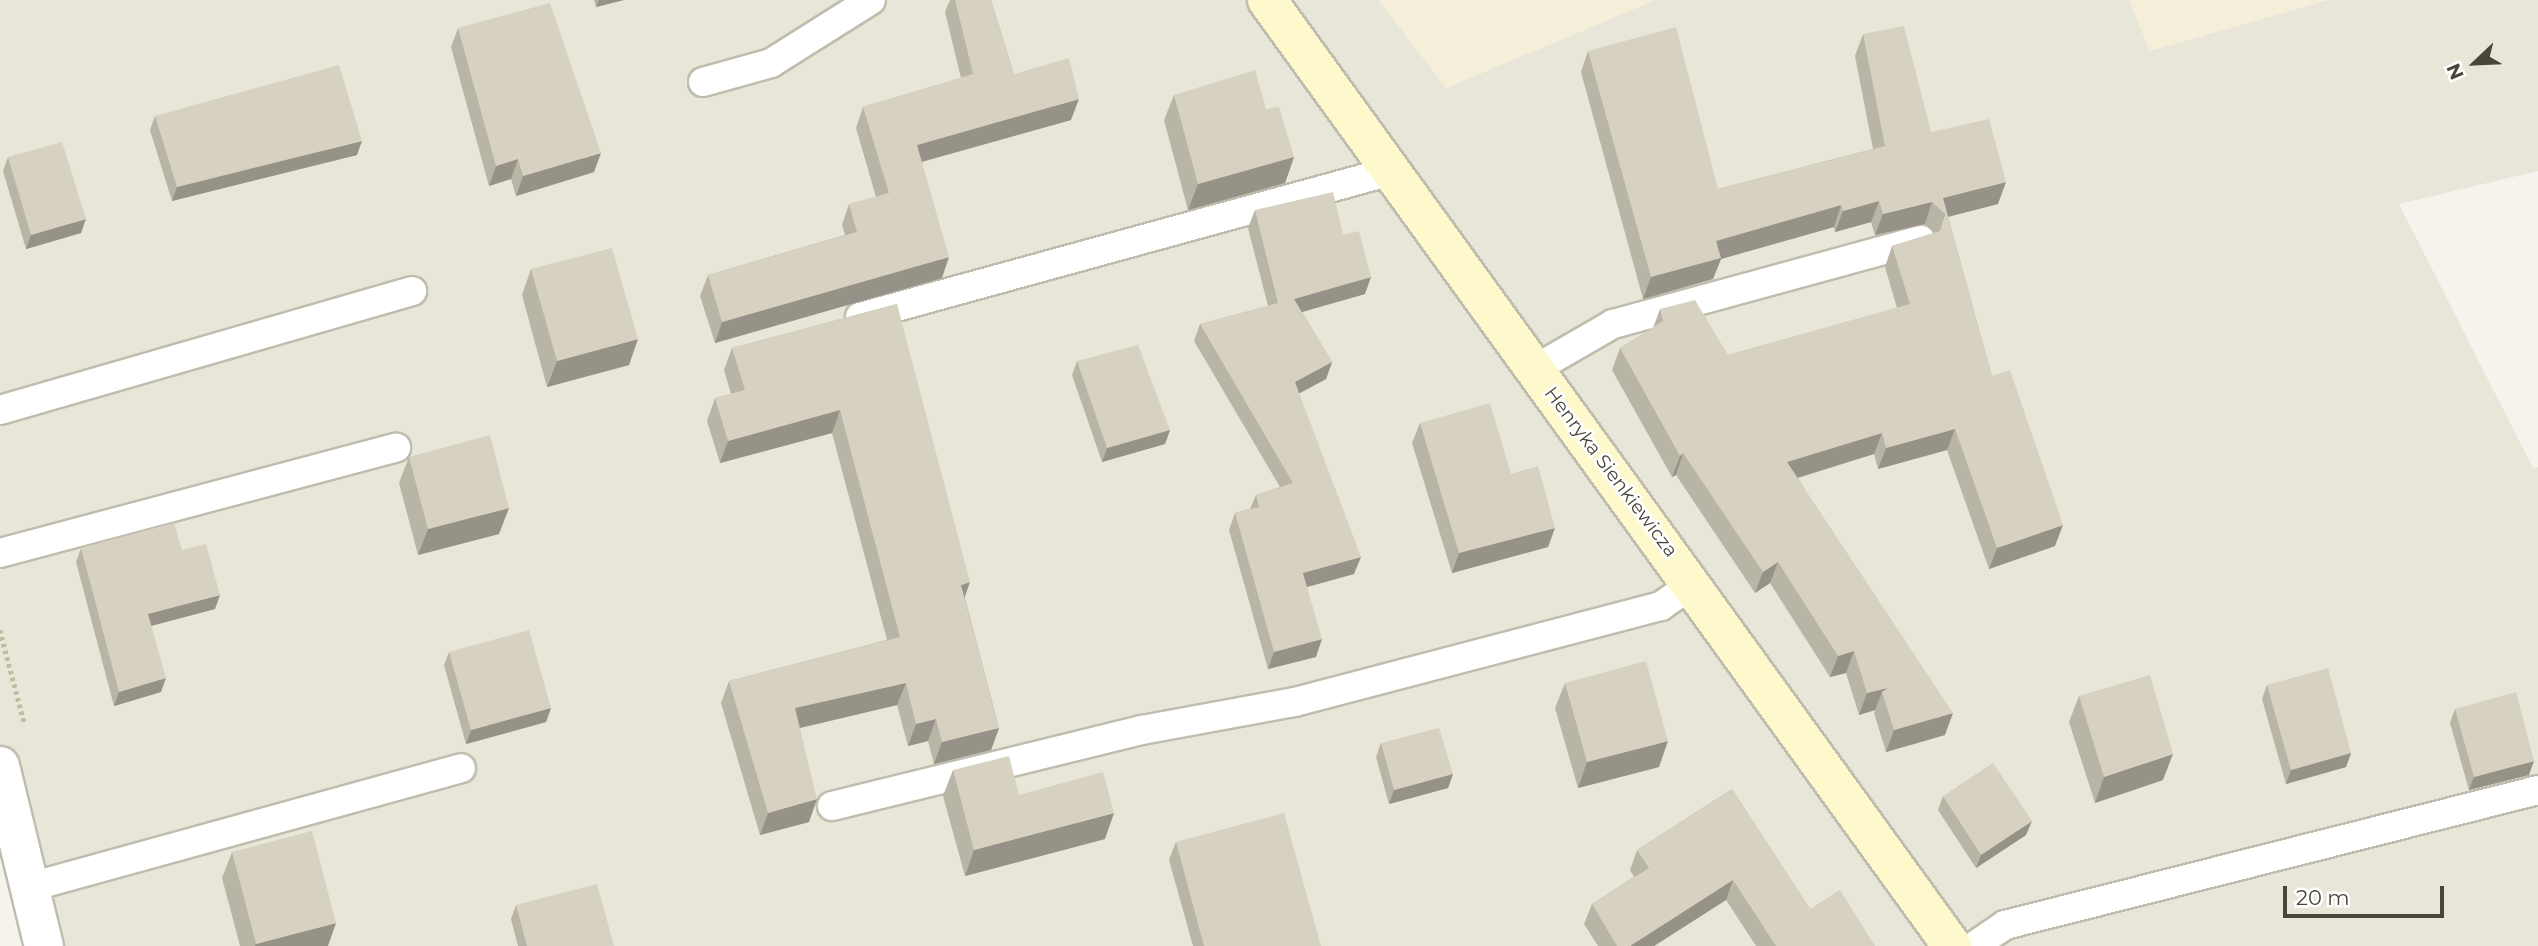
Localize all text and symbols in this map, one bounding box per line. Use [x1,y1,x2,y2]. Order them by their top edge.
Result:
north arrow [2440,28,2510,98]
text: N [2442,60,2469,83]
street label: Henryka Sienkiewicza [1540,382,1682,562]
scale bar [2286,872,2447,916]
text: 20 m [2296,885,2350,910]

